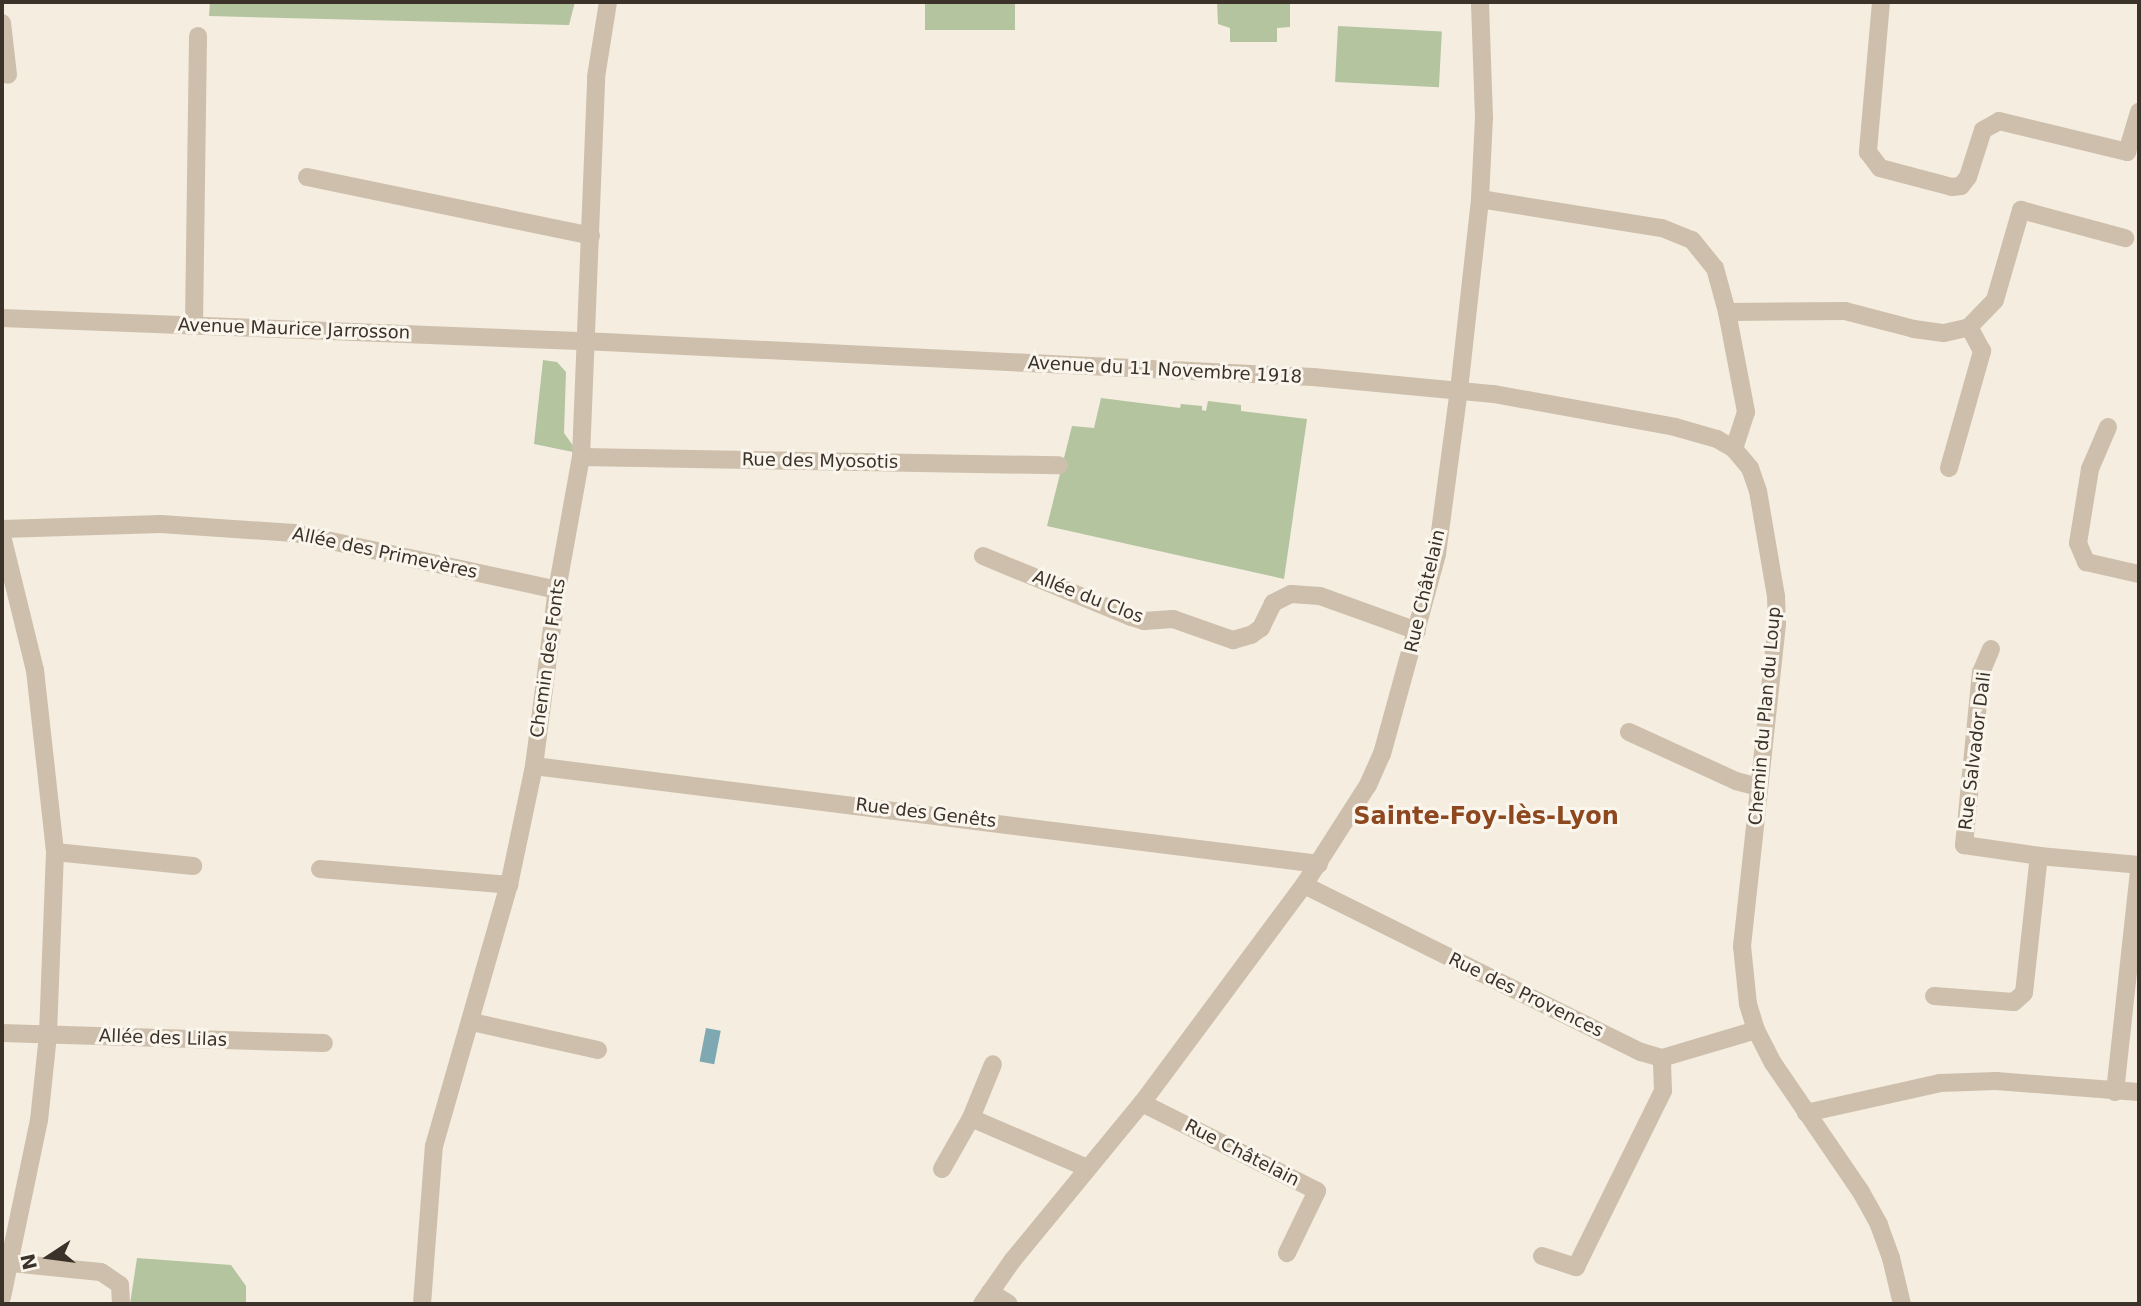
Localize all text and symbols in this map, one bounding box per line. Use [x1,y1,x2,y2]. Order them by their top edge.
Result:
street label: Avenue Maurice Jarrosson [178,314,410,344]
street label: Avenue du 11 Novembre 1918 [1027,352,1303,388]
street label: Rue des Myosotis [742,449,898,473]
street label: Allée des Primevères [291,523,479,583]
street label: Rue Châtelain [1400,527,1450,655]
street label: Allée du Clos [1030,566,1146,628]
street label: Chemin des Fonts [526,577,570,739]
street label: Chemin du Plan du Loup [1745,606,1785,826]
street label: Rue Salvador Dali [1955,671,1995,831]
street label: Rue des Genêts [854,794,998,832]
district label: Sainte-Foy-lès-Lyon [1353,803,1619,831]
street label: Rue des Provences [1445,948,1607,1042]
street label: Allée des Lilas [99,1025,227,1051]
street label: Rue Châtelain [1181,1115,1303,1191]
north arrow [14,1222,84,1292]
text: N [16,1252,41,1272]

